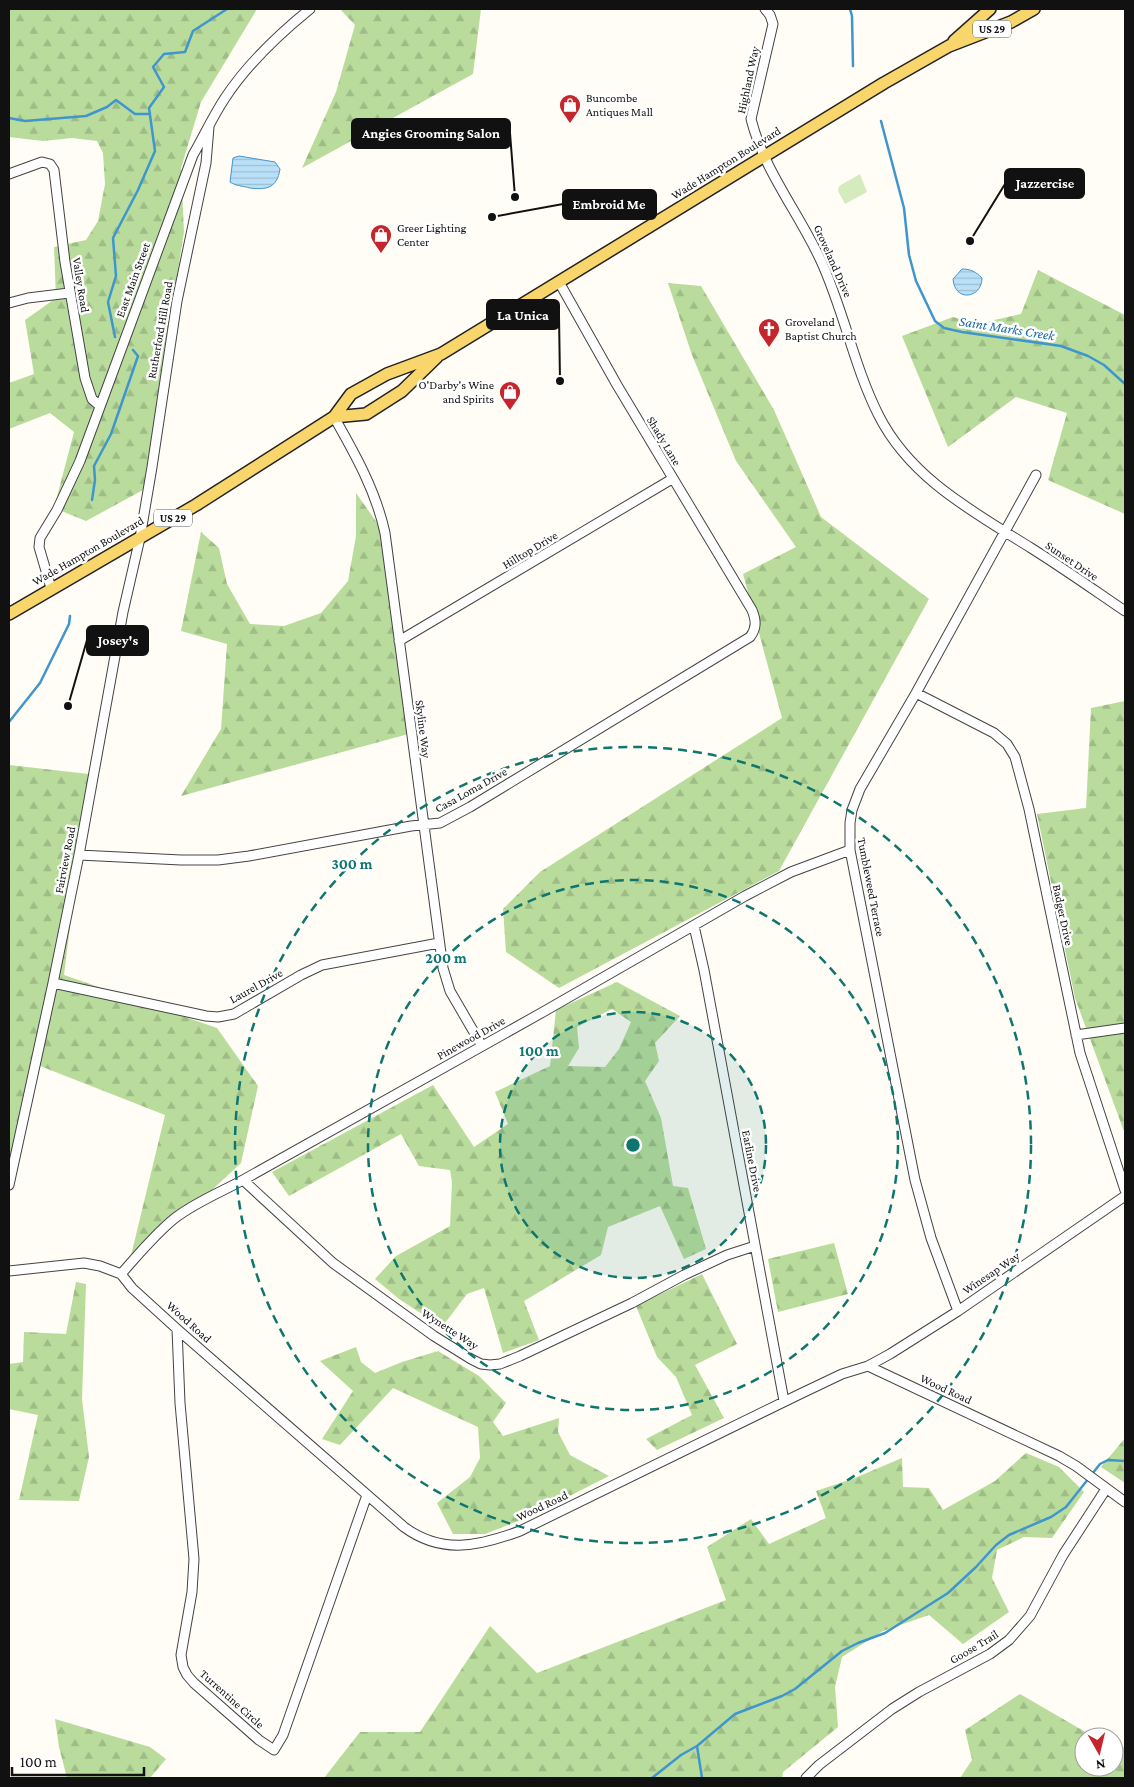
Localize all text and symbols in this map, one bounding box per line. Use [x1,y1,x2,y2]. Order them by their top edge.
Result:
road number: US 29 [973,20,1011,38]
street label: Highland Way [734,45,762,115]
place label: Buncombe Antiques Mall [586,91,653,119]
shop icon: Buncombe Antiques Mall [558,93,582,124]
callout: Angies Grooming Salon [352,119,510,148]
street label: Wade Hampton Boulevard [669,123,784,202]
text: Angies Grooming Salon [361,125,500,141]
callout: Jazzercise [1005,169,1084,198]
text: Jazzercise [1014,175,1075,191]
callout: Embroid Me [563,190,656,219]
text: Embroid Me [572,196,646,212]
place label: Greer Lighting Center [397,221,467,249]
shop icon: Greer Lighting Center [369,223,393,254]
street label: Groveland Drive [811,223,855,299]
street label: East Main Street [113,240,153,319]
street label: Valley Road [70,256,92,314]
street label: Rutherford Hill Road [145,279,176,380]
callout: La Unica [487,300,559,329]
text: La Unica [497,307,549,323]
water label: Saint Marks Creek [958,313,1057,344]
place label: Groveland Baptist Church [785,315,857,343]
church icon: Groveland Baptist Church [757,317,781,348]
place label: O'Darby's Wine and Spirits [418,378,494,406]
shop icon: O'Darby's Wine and Spirits [498,380,522,411]
street label: Shady Lane [644,414,684,468]
road number: US 29 [154,509,192,526]
street label: Wade Hampton Boulevard [30,513,147,589]
street label: Hilltop Drive [500,528,560,572]
street label: Sunset Drive [1043,538,1101,584]
callout: Josey's [87,626,148,655]
text: Josey's [96,632,138,648]
street label: Skyline Way [412,699,434,759]
street label: Casa Loma Drive [432,764,510,816]
street label: Fairview Road [52,825,78,895]
street label: Tumbleweed Terrace [855,836,887,938]
text: 300 m [331,856,373,872]
street label: Badger Drive [1050,883,1076,947]
text: 200 m [425,950,467,966]
street label: Laurel Drive [227,966,285,1006]
street label: Pinewood Drive [434,1013,508,1063]
text: 100 m [519,1043,559,1059]
street label: Earline Drive [739,1129,765,1193]
centre of rings [624,1136,642,1154]
street label: Winesap Way [960,1248,1023,1297]
street label: Wood Road [164,1298,215,1346]
street label: Wynette Way [419,1305,481,1353]
street label: Wood Road [918,1371,975,1407]
street label: Wood Road [514,1488,571,1524]
street label: Goose Trail [947,1627,1001,1667]
street label: Turrentine Circle [197,1667,267,1731]
north arrow [1074,1727,1124,1777]
scale bar [12,1744,145,1776]
text: 100 m [20,1754,57,1770]
text: N [1095,1756,1107,1774]

